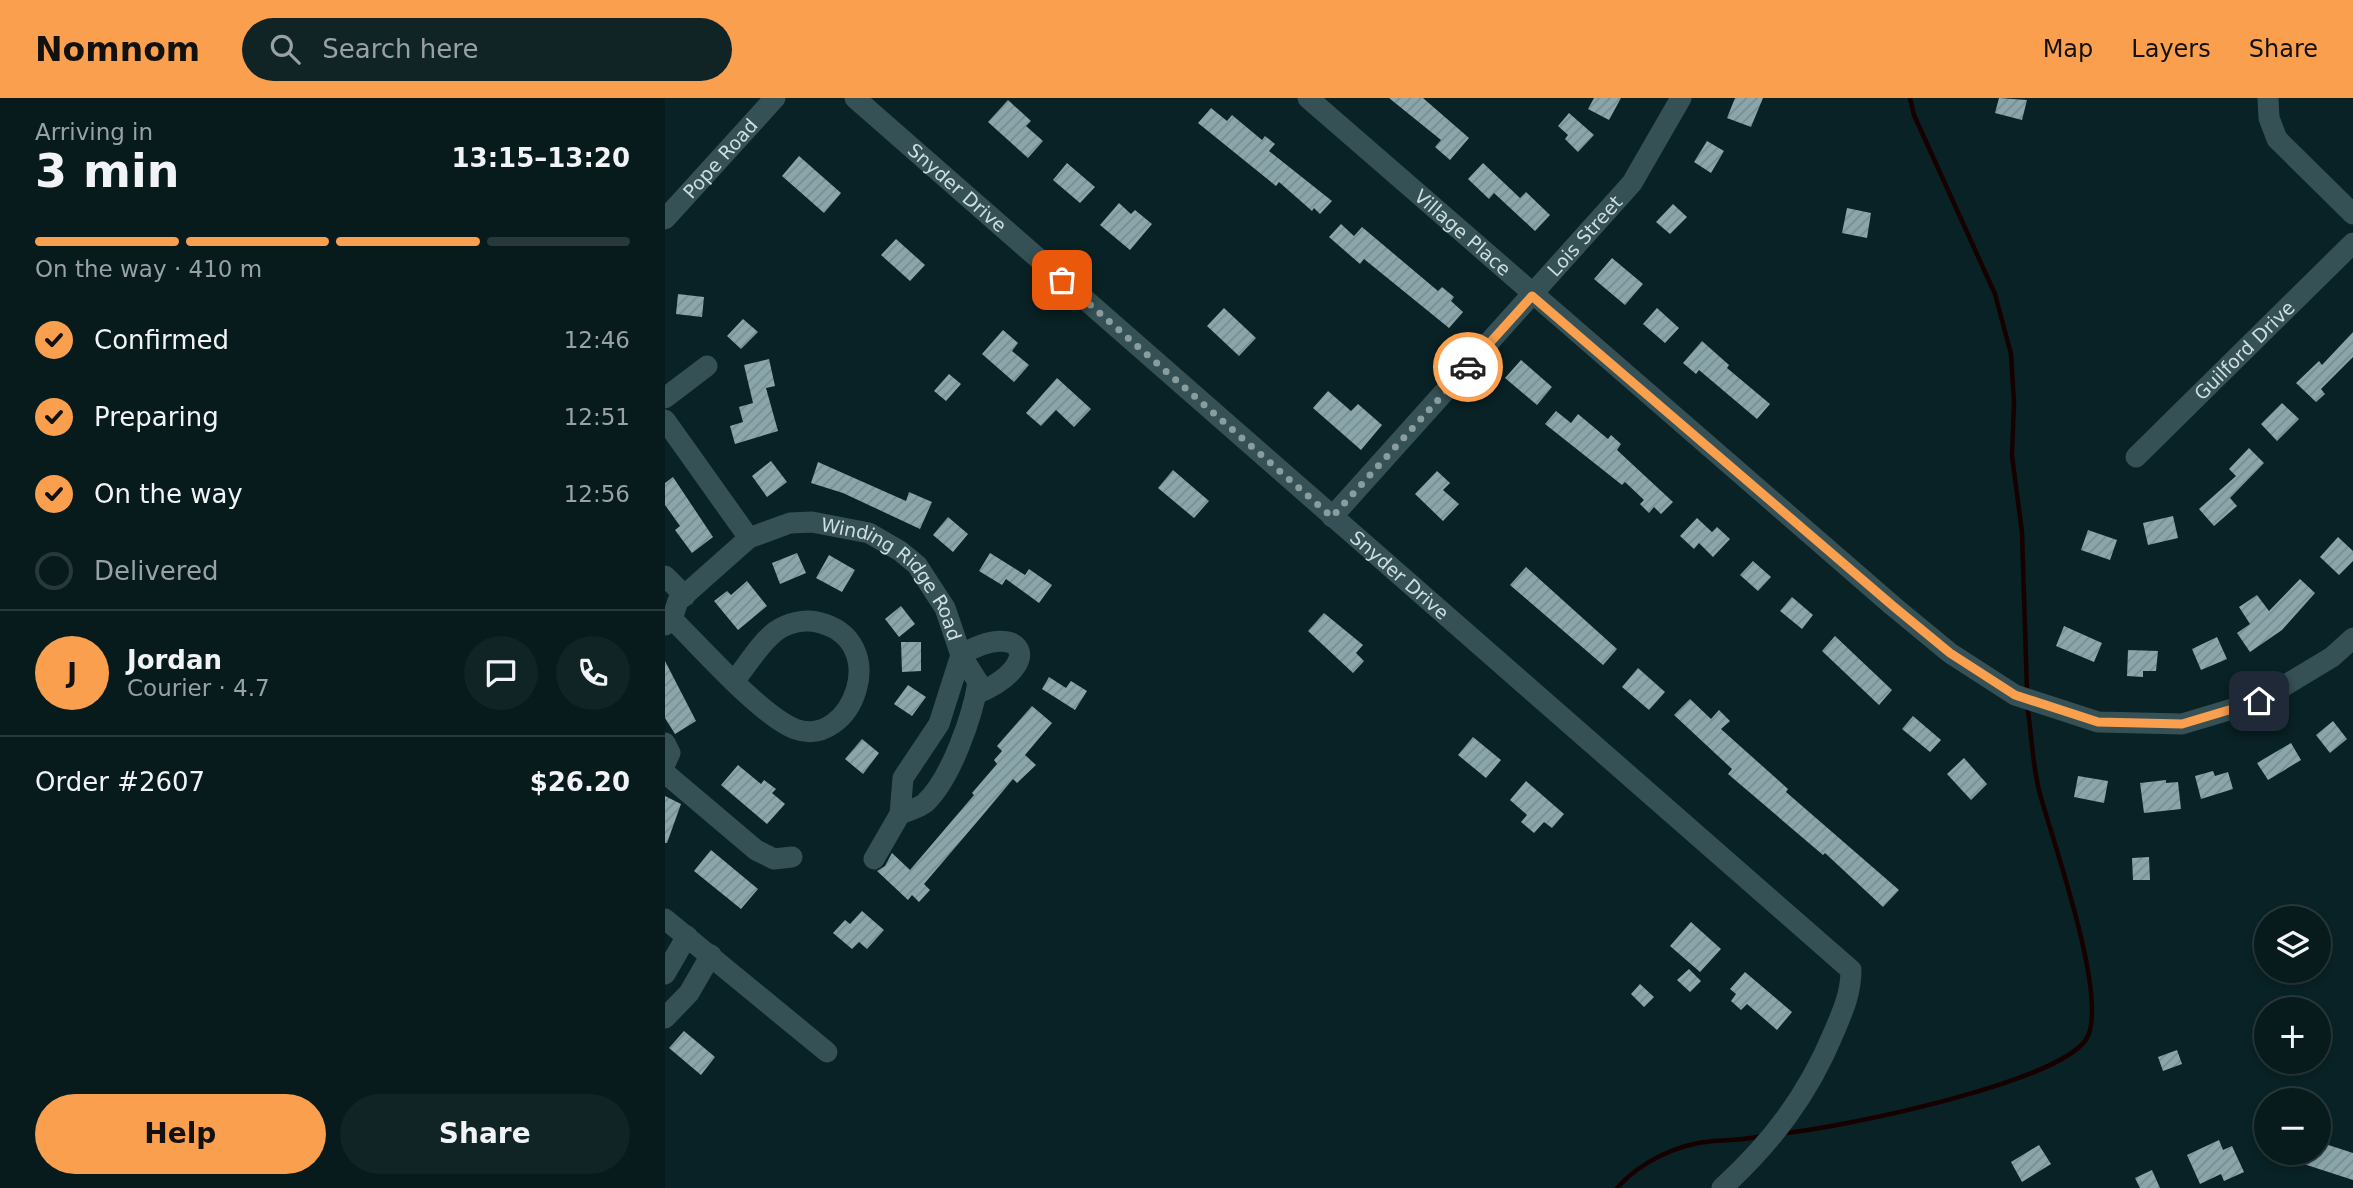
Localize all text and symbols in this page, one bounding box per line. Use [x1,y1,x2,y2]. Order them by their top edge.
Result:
search box [242,18,732,81]
text: Nomnom [35,30,200,69]
icon: search [266,30,304,68]
text: Search here [322,34,478,64]
text: Map [2043,35,2093,63]
text: Layers [2131,35,2211,63]
text: Share [2249,35,2318,63]
street label: Pope Road [678,114,762,203]
text: Arriving in [35,119,153,145]
street label: Snyder Drive [904,139,1011,237]
text: 13:15–13:20 [451,143,630,173]
text: 3 min [35,144,179,198]
street label: Village Place [1410,185,1515,280]
street label: Lois Street [1543,191,1626,281]
pin [1032,250,1092,310]
text: On the way · 410 m [35,256,262,282]
icon: bag [1043,261,1081,299]
street label: Guilford Drive [2190,296,2299,404]
icon: check [35,321,73,359]
text: Confirmed [94,325,229,355]
text: 12:46 [564,327,630,353]
courier [1433,332,1503,402]
icon: car [1449,348,1487,386]
icon: check [35,398,73,436]
text: Preparing [94,402,219,432]
text: 12:51 [564,404,630,430]
icon: check [35,475,73,513]
text: On the way [94,479,243,509]
text: 12:56 [564,481,630,507]
street label: Winding Ridge Road [819,513,966,643]
street label: Snyder Drive [1346,526,1454,624]
text: Delivered [94,556,218,586]
button: chat [464,636,538,710]
button: phone [556,636,630,710]
text: Jordan [127,645,222,675]
text: J [67,658,77,688]
pin [2229,671,2289,731]
text: Courier · 4.7 [127,675,270,701]
icon: home [2240,682,2278,720]
text: Order #2607 [35,767,205,797]
text: $26.20 [530,767,630,797]
map controls [2254,906,2331,1165]
button: layers [2254,906,2331,983]
button: + [2254,997,2331,1074]
button: − [2254,1088,2331,1165]
button: Help [35,1094,326,1174]
button: Share [340,1094,630,1174]

